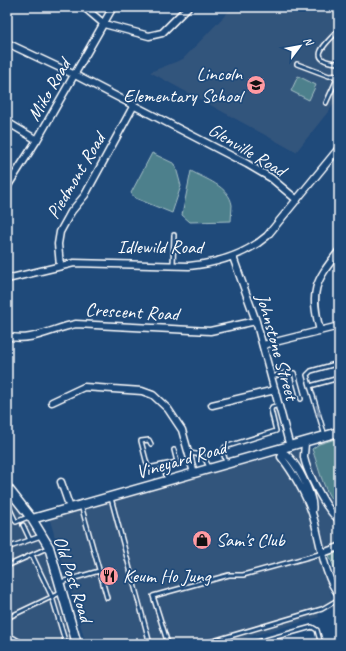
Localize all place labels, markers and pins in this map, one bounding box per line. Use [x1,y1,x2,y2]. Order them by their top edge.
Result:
place label: Lincoln Elementary School [123,62,246,108]
school or university icon: Lincoln Elementary School [245,74,267,96]
place label: Sam's Club [216,528,286,552]
shop icon: Sam's Club [191,529,213,551]
place label: Keum Ho Jung [123,564,212,588]
restaurant icon: Keum Ho Jung [98,565,120,587]

